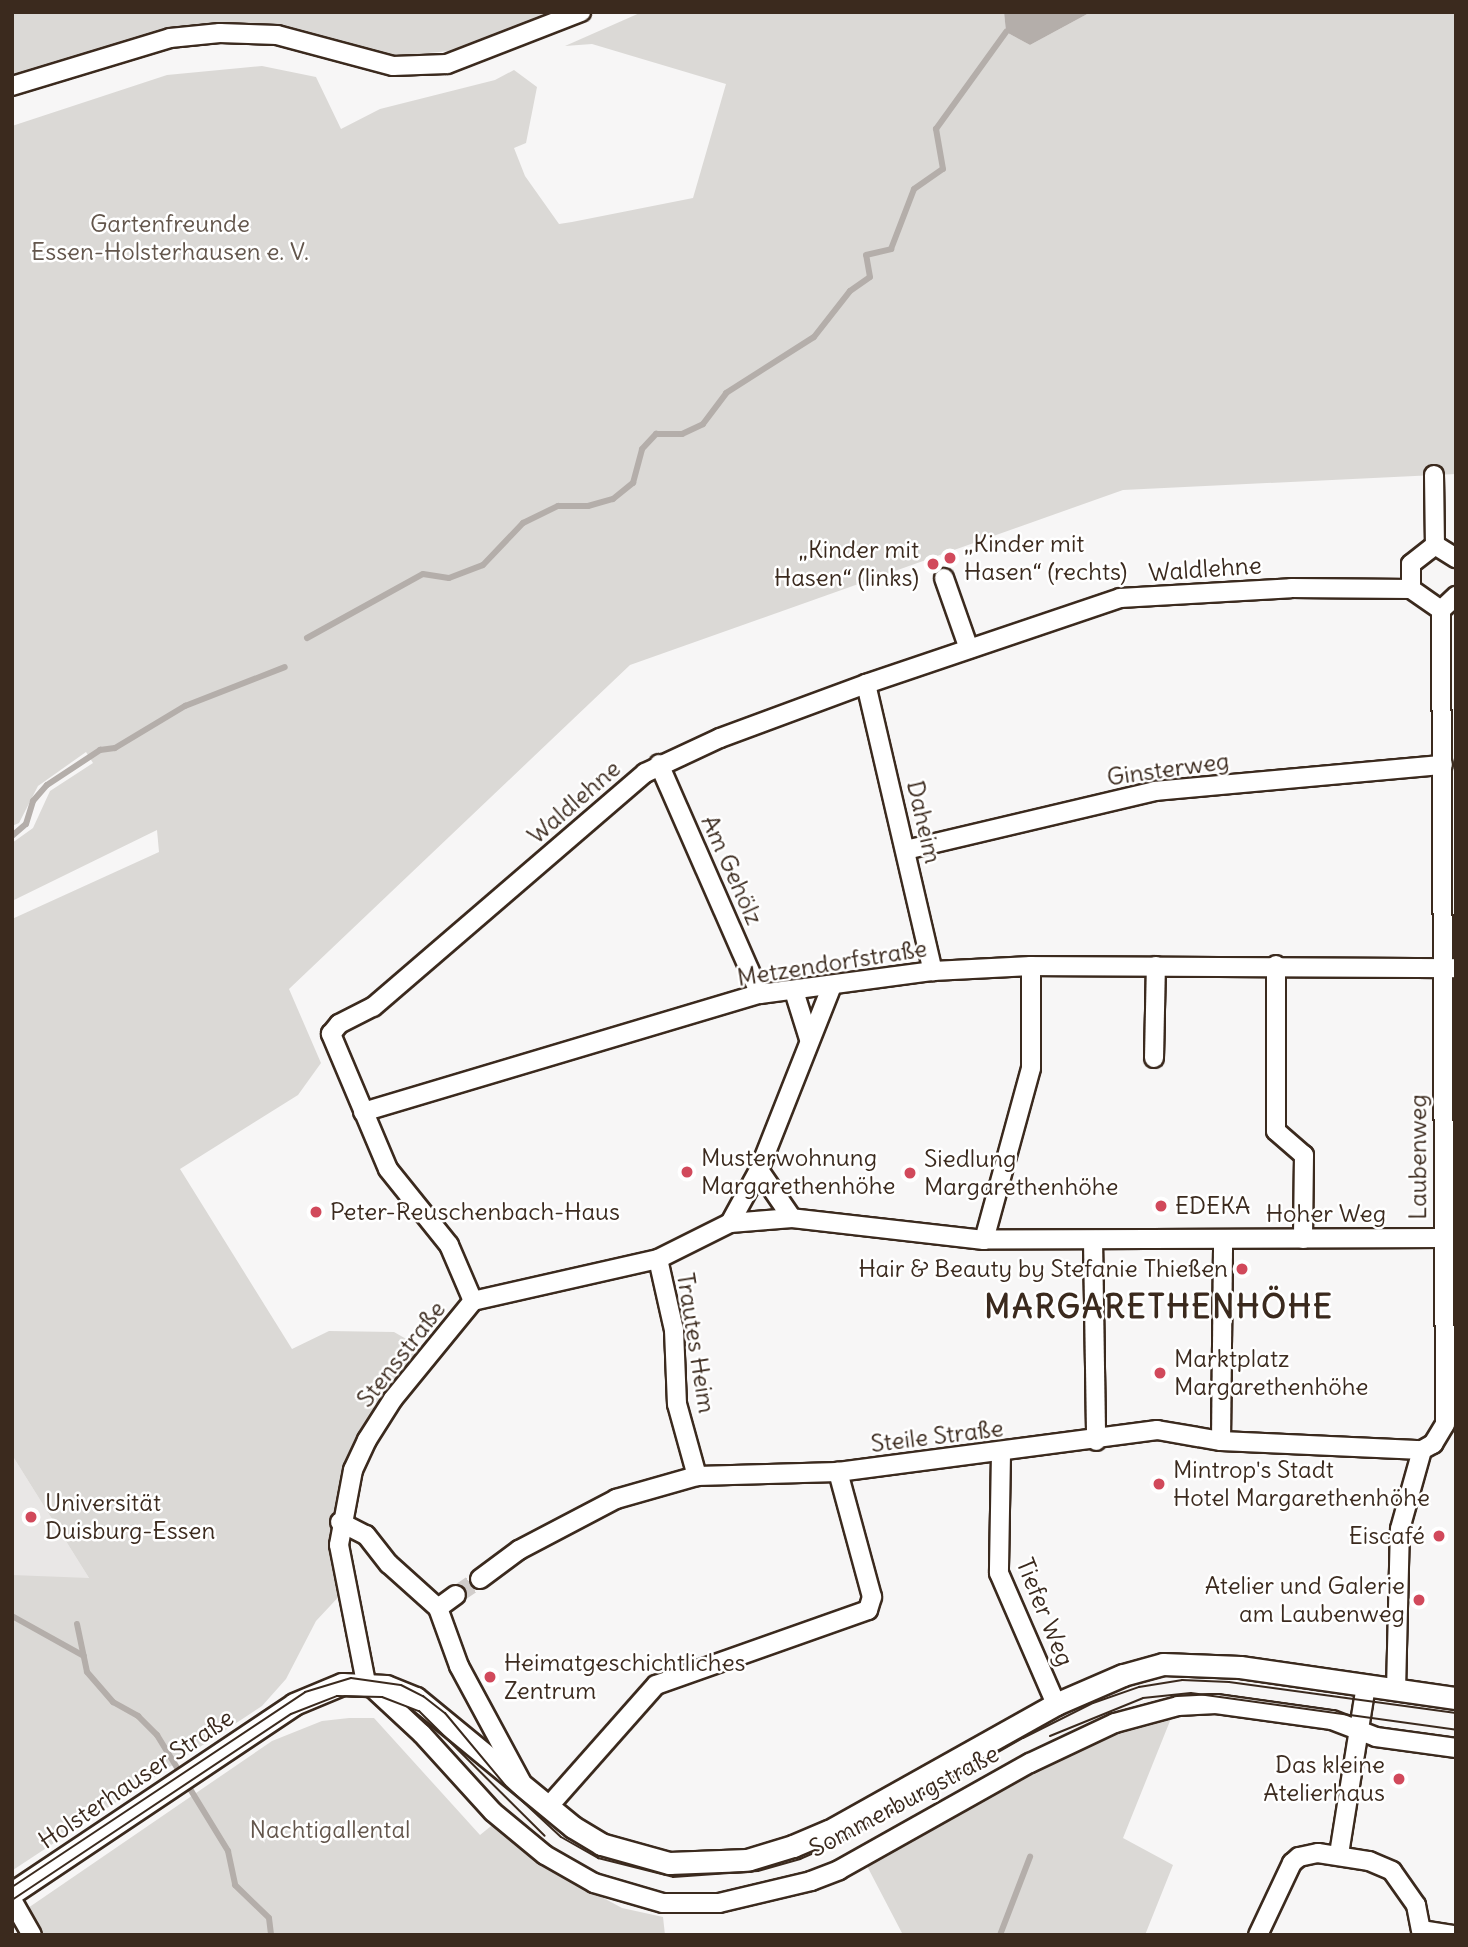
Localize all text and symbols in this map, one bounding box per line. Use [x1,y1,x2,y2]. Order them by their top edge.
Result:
park label: Gartenfreunde Essen-Holsterhausen e. V. [31,210,309,266]
place label: „Kinder mit Hasen“ (rechts) [964,530,1127,586]
place label: „Kinder mit Hasen“ (links) [774,536,919,592]
marker: „Kinder mit Hasen“ (rechts) [942,550,958,566]
street label: Waldlehne [1148,551,1262,587]
marker: „Kinder mit Hasen“ (links) [925,556,941,572]
street label: Ginsterweg [1105,746,1231,792]
street label: Waldlehne [522,754,626,850]
street label: Daheim [901,778,947,866]
street label: Am Gehölz [695,811,769,929]
street label: Metzendorfstraße [735,934,929,992]
street label: Laubenweg [1404,1094,1432,1220]
place label: Musterwohnung Margarethenhöhe [701,1144,896,1200]
place label: Siedlung Margarethenhöhe [924,1145,1119,1201]
marker: Musterwohnung Margarethenhöhe [679,1164,695,1180]
marker: Siedlung Margarethenhöhe [902,1165,918,1181]
place label: EDEKA [1175,1192,1250,1220]
place label: Peter-Reuschenbach-Haus [330,1198,620,1226]
marker: EDEKA [1153,1198,1169,1214]
street label: Hoher Weg [1266,1200,1386,1228]
marker: Peter-Reuschenbach-Haus [308,1204,324,1220]
place label: Hair & Beauty by Stefanie Thießen [858,1255,1228,1283]
marker: Hair & Beauty by Stefanie Thießen [1234,1261,1250,1277]
street label: Trautes Heim [671,1271,721,1415]
district label: MARGARETHENHÖHE [986,1288,1332,1326]
street label: Stensstraße [351,1295,451,1413]
place label: Marktplatz Margarethenhöhe [1174,1345,1369,1401]
marker: Marktplatz Margarethenhöhe [1152,1365,1168,1381]
street label: Steile Straße [869,1414,1005,1458]
place label: Mintrop's Stadt Hotel Margarethenhöhe [1173,1456,1430,1512]
marker: Mintrop's Stadt Hotel Margarethenhöhe [1151,1476,1167,1492]
place label: Universität Duisburg-Essen [45,1489,215,1545]
marker: Universität Duisburg-Essen [23,1509,39,1525]
place label: Eiscafé [1349,1522,1425,1550]
marker: Eiscafé [1431,1528,1447,1544]
street label: Tiefer Weg [1010,1554,1080,1670]
place label: Atelier und Galerie am Laubenweg [1205,1572,1405,1628]
marker: Atelier und Galerie am Laubenweg [1411,1592,1427,1608]
place label: Heimatgeschichtliches Zentrum [504,1649,746,1705]
marker: Heimatgeschichtliches Zentrum [482,1669,498,1685]
street label: Holsterhauser Straße [33,1703,239,1855]
street label: Sommerburgstraße [804,1739,1004,1863]
place label: Das kleine Atelierhaus [1263,1751,1385,1807]
marker: Das kleine Atelierhaus [1391,1771,1407,1787]
park label: Nachtigallental [250,1816,410,1844]

